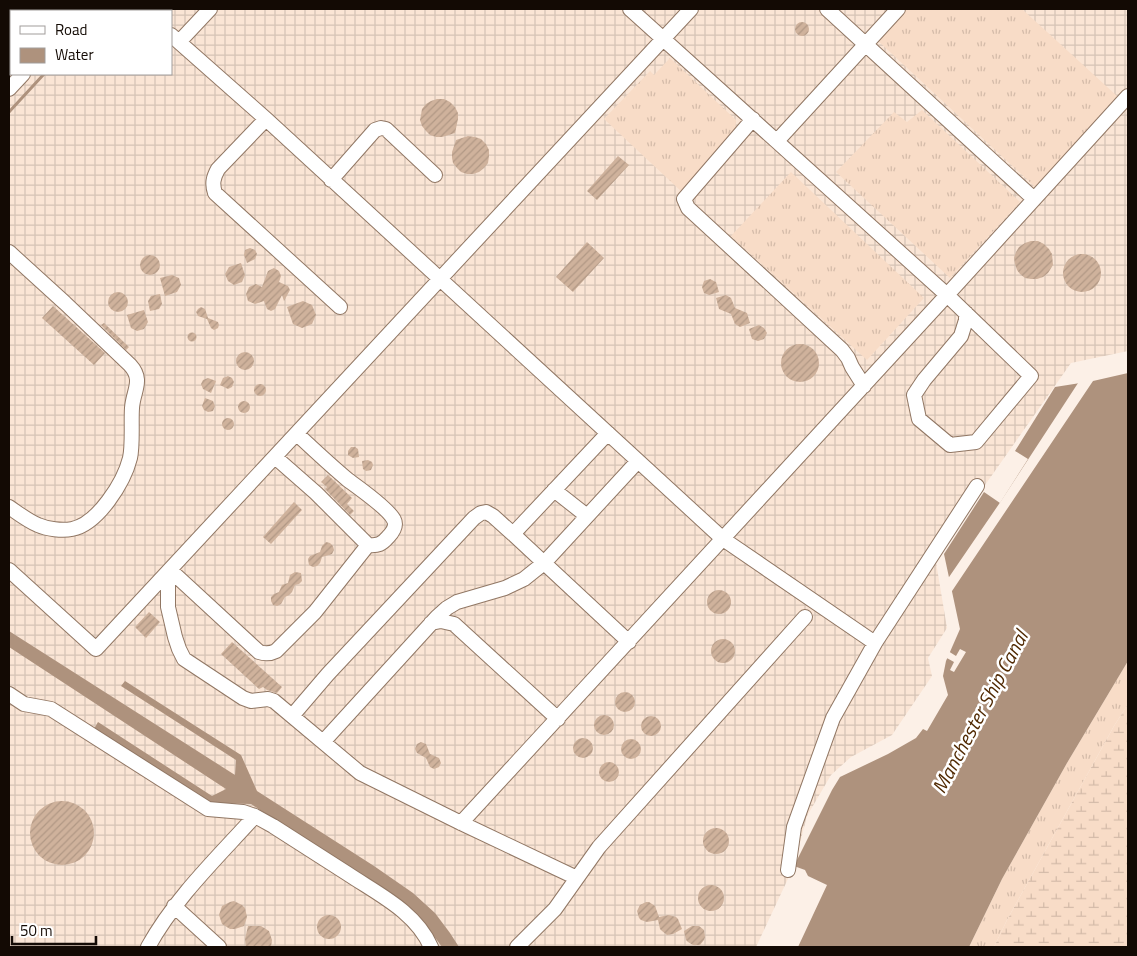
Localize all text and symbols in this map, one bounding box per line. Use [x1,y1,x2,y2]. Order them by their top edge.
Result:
legend [10,10,172,75]
text: Road [55,18,87,41]
text: Water [55,43,94,66]
water label: Manchester Ship Canal [924,623,1037,799]
scale bar [12,914,96,946]
text: 50 m [20,919,53,942]

